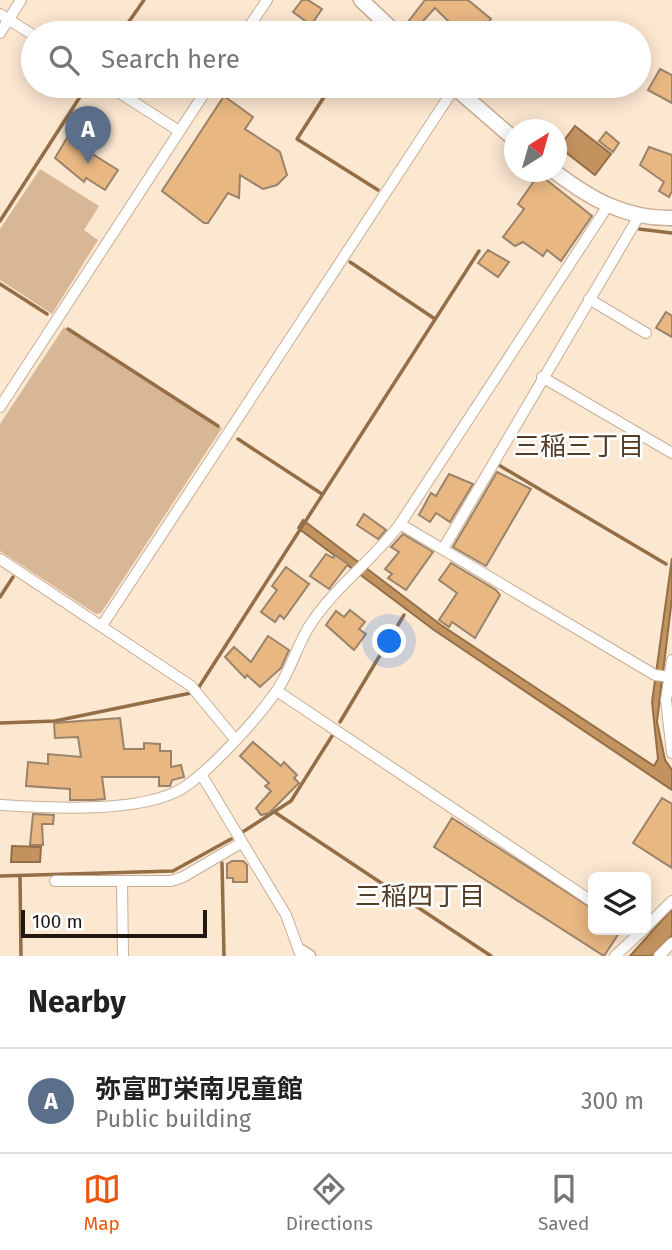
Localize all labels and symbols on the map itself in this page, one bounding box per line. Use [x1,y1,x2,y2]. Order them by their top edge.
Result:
pin: A [65,106,111,164]
north arrow [504,119,567,182]
district label: 三稲三丁目 [514,431,644,462]
your location [372,624,406,658]
district label: 三稲四丁目 [355,881,485,912]
scale bar [21,907,206,939]

